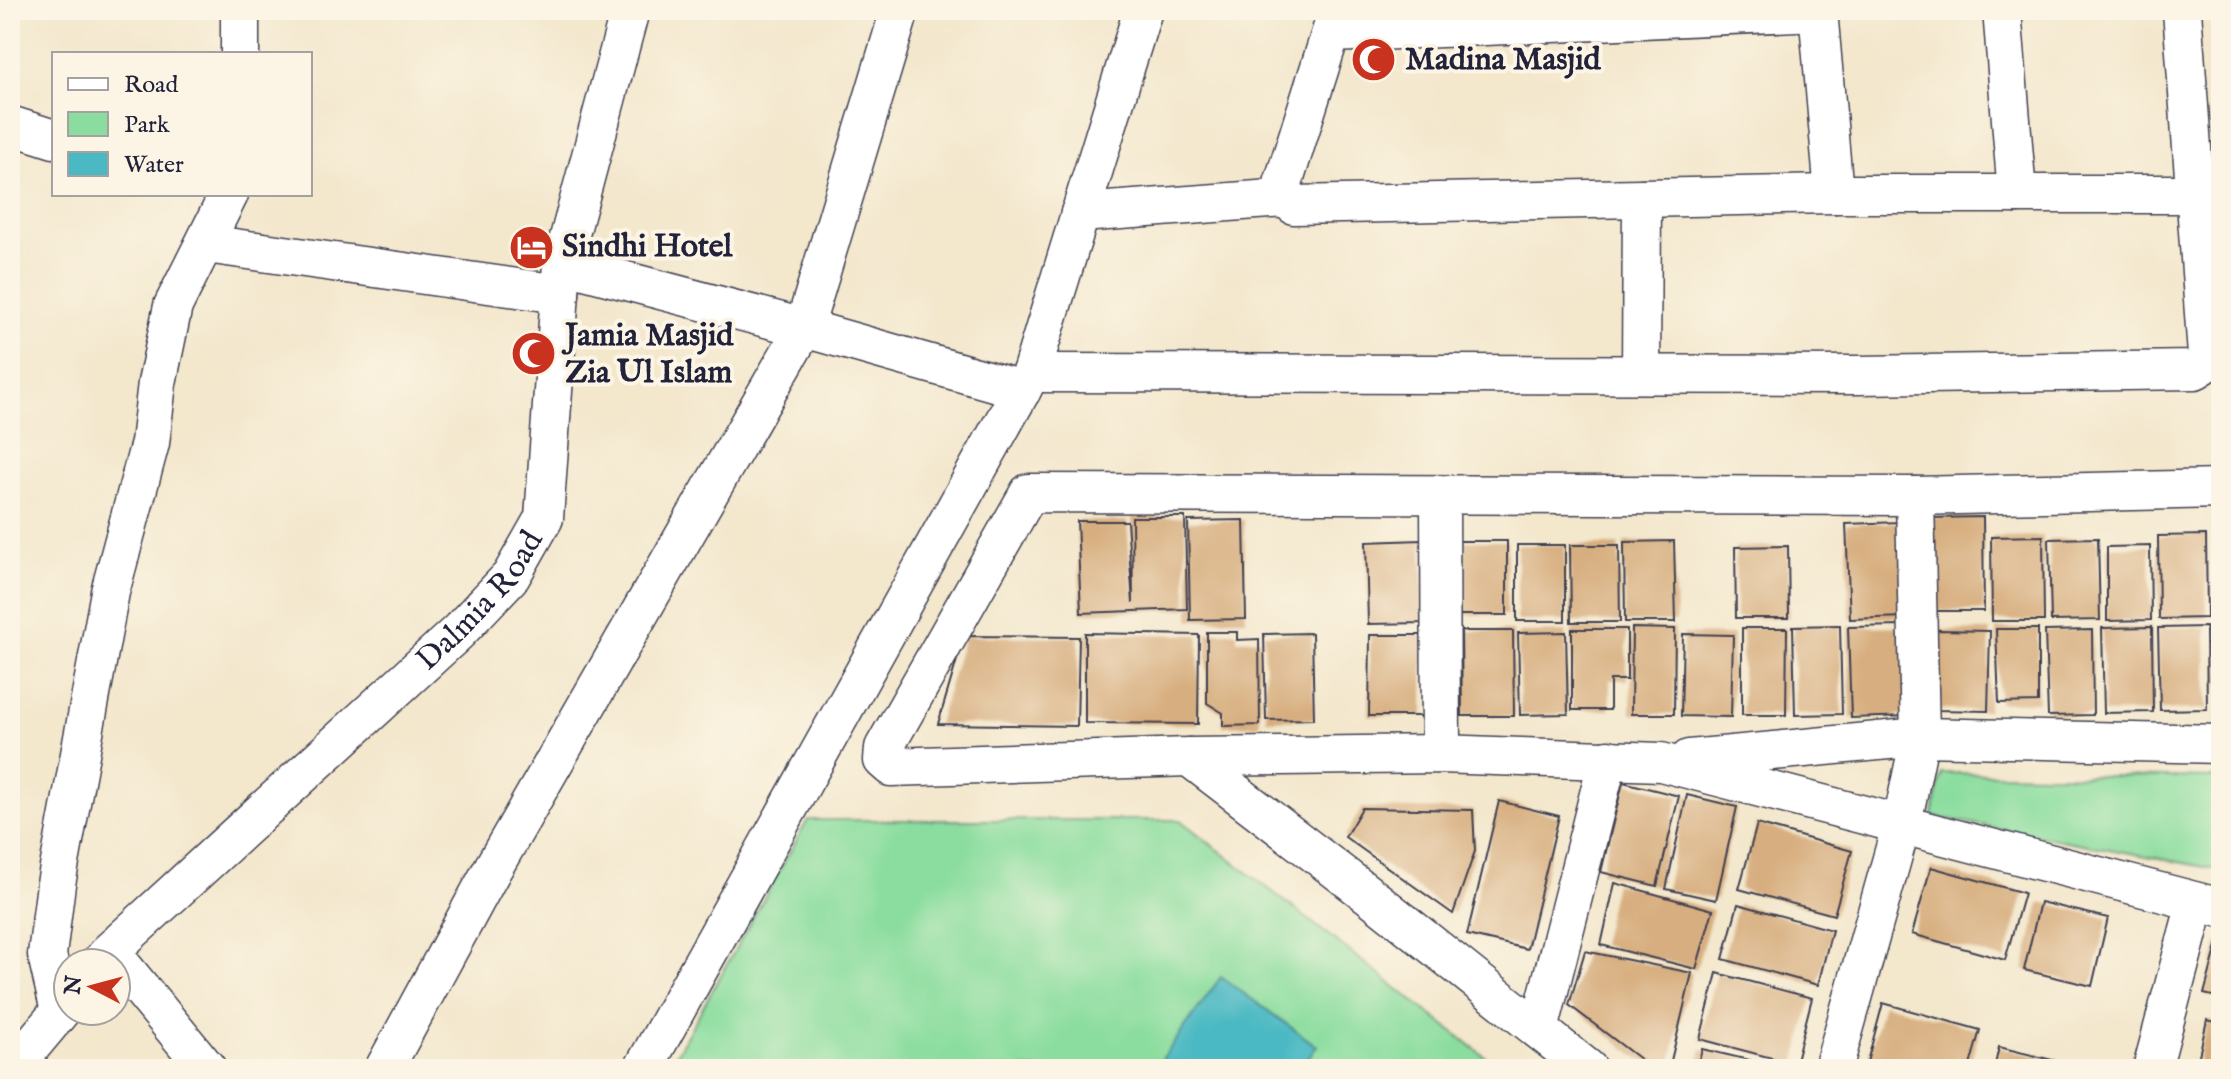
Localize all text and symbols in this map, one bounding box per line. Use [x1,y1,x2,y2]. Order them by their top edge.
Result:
mosque icon: Madina Masjid [1350,36,1398,84]
place label: Madina Masjid [1405,40,1602,81]
legend [52,52,312,196]
text: Road [124,70,178,101]
text: Park [124,110,170,141]
text: Water [124,150,184,181]
hotel icon: Sindhi Hotel [507,223,555,271]
place label: Sindhi Hotel [562,227,734,268]
place label: Jamia Masjid Zia Ul Islam [561,316,734,394]
mosque icon: Jamia Masjid Zia Ul Islam [510,330,558,378]
street label: Dalmia Road [408,523,553,680]
north arrow [52,947,132,1027]
text: N [59,974,89,997]

